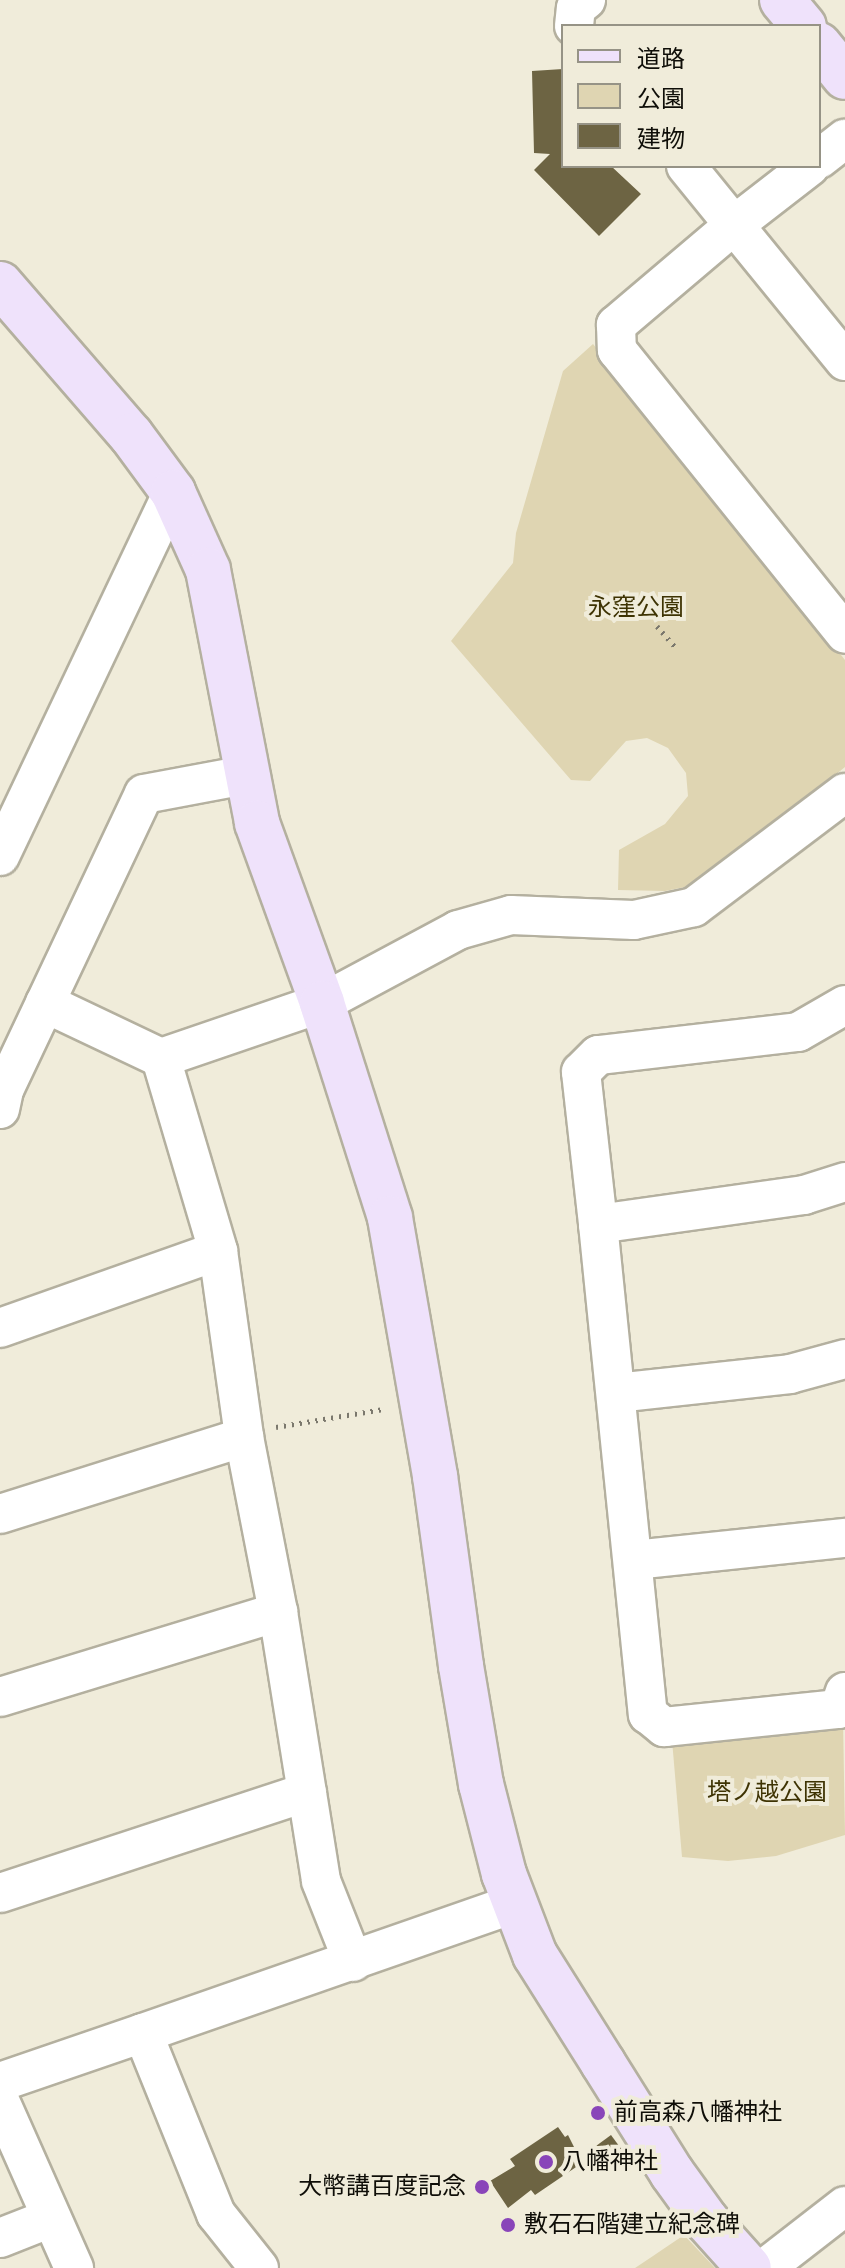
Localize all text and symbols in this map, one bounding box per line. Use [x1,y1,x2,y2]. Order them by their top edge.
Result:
legend [561,24,821,168]
text: 道路 [637,45,685,73]
text: 公園 [637,85,685,113]
text: 建物 [637,125,685,153]
park label: 永窪公園 [588,594,684,622]
park label: 塔ノ越公園 [707,1779,827,1807]
place label: 前高森八幡神社 [614,2099,782,2127]
marker: 前高森八幡神社 [589,2104,607,2122]
place label: 八幡神社 [562,2148,658,2176]
marker: 八幡神社 [537,2153,555,2171]
place label: 大幣講百度記念 [298,2173,466,2201]
marker: 大幣講百度記念 [473,2178,491,2196]
place label: 敷石石階建立紀念碑 [524,2211,740,2239]
marker: 敷石石階建立紀念碑 [499,2216,517,2234]

